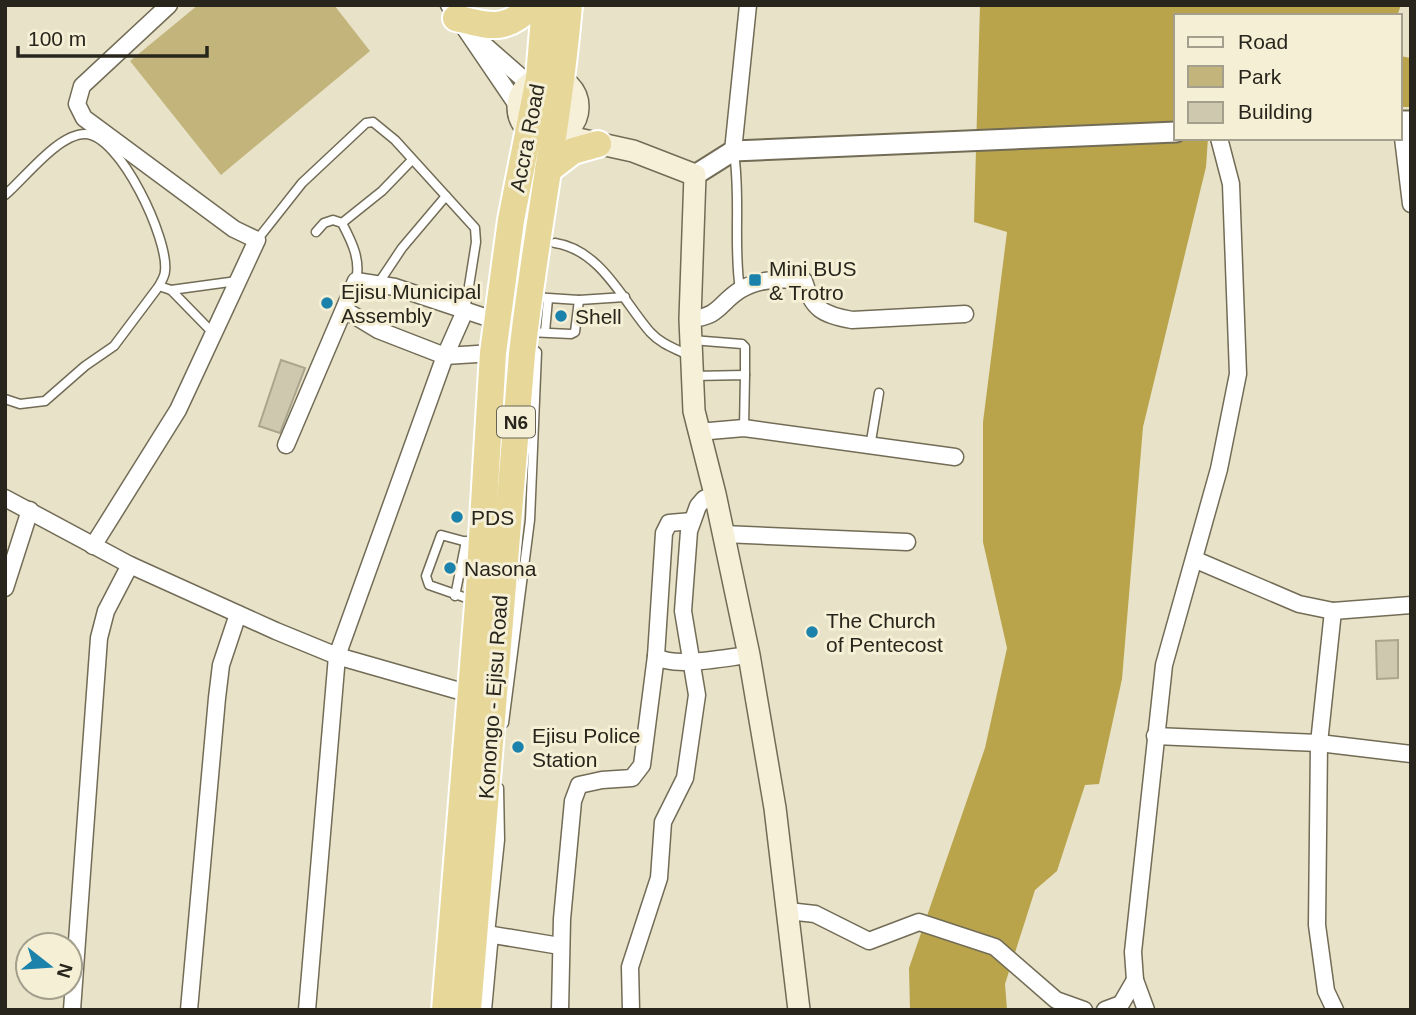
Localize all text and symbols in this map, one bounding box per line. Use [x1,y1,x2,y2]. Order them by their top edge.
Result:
scale bar [18,14,206,58]
legend [1174,14,1402,140]
text: 100 m [28,27,86,50]
text: Road [1238,30,1288,53]
text: Park [1238,65,1282,88]
street label: Accra Road [505,82,549,194]
text: Building [1238,100,1313,123]
place label: Mini BUS & Trotro [769,257,857,304]
marker: Mini BUS & Trotro [747,272,763,288]
place label: Ejisu Municipal Assembly [341,280,481,327]
marker: Ejisu Municipal Assembly [319,295,335,311]
place label: Shell [575,305,622,328]
marker: Shell [553,308,569,324]
road number: N6 [497,406,535,438]
place label: PDS [471,506,514,529]
marker: PDS [449,509,465,525]
place label: Nasona [464,557,537,580]
marker: Nasona [442,560,458,576]
street label: Konongo - Ejisu Road [474,594,512,800]
place label: The Church of Pentecost [826,609,943,656]
marker: The Church of Pentecost [804,624,820,640]
place label: Ejisu Police Station [532,724,641,771]
marker: Ejisu Police Station [510,739,526,755]
north arrow [14,931,84,1001]
text: N [53,961,77,980]

